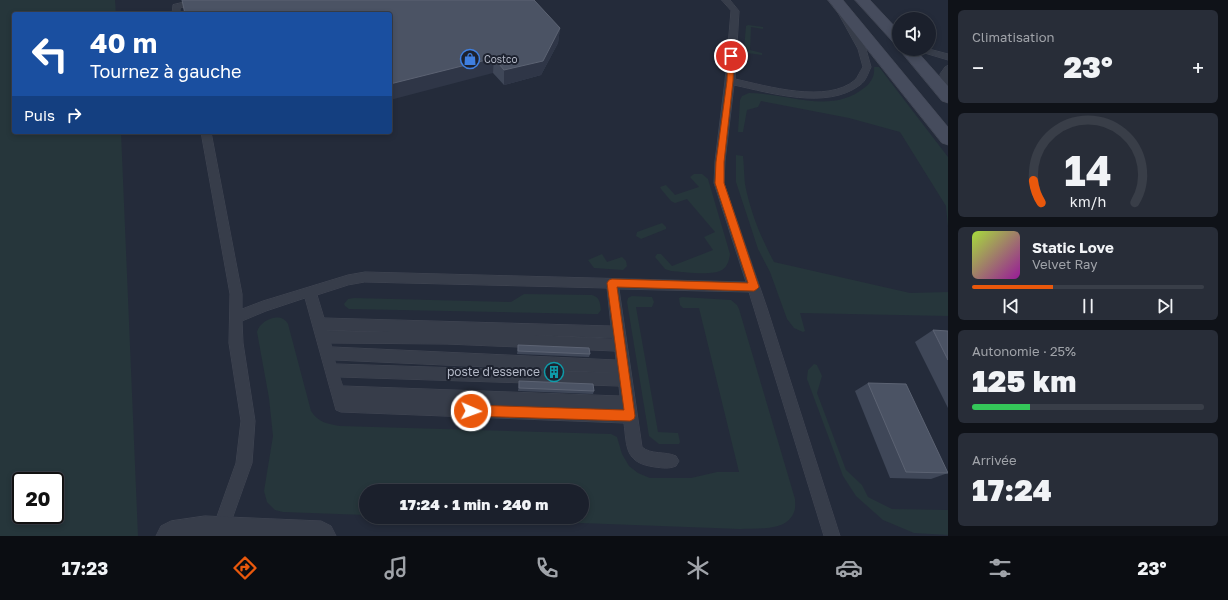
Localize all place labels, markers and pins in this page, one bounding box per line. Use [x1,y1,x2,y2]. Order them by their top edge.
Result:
pin [714,39,748,73]
shop icon: Costco [459,48,481,70]
place label: Costco [484,53,518,65]
building icon: poste d'essence [543,361,565,383]
place label: poste d'essence [447,364,540,379]

